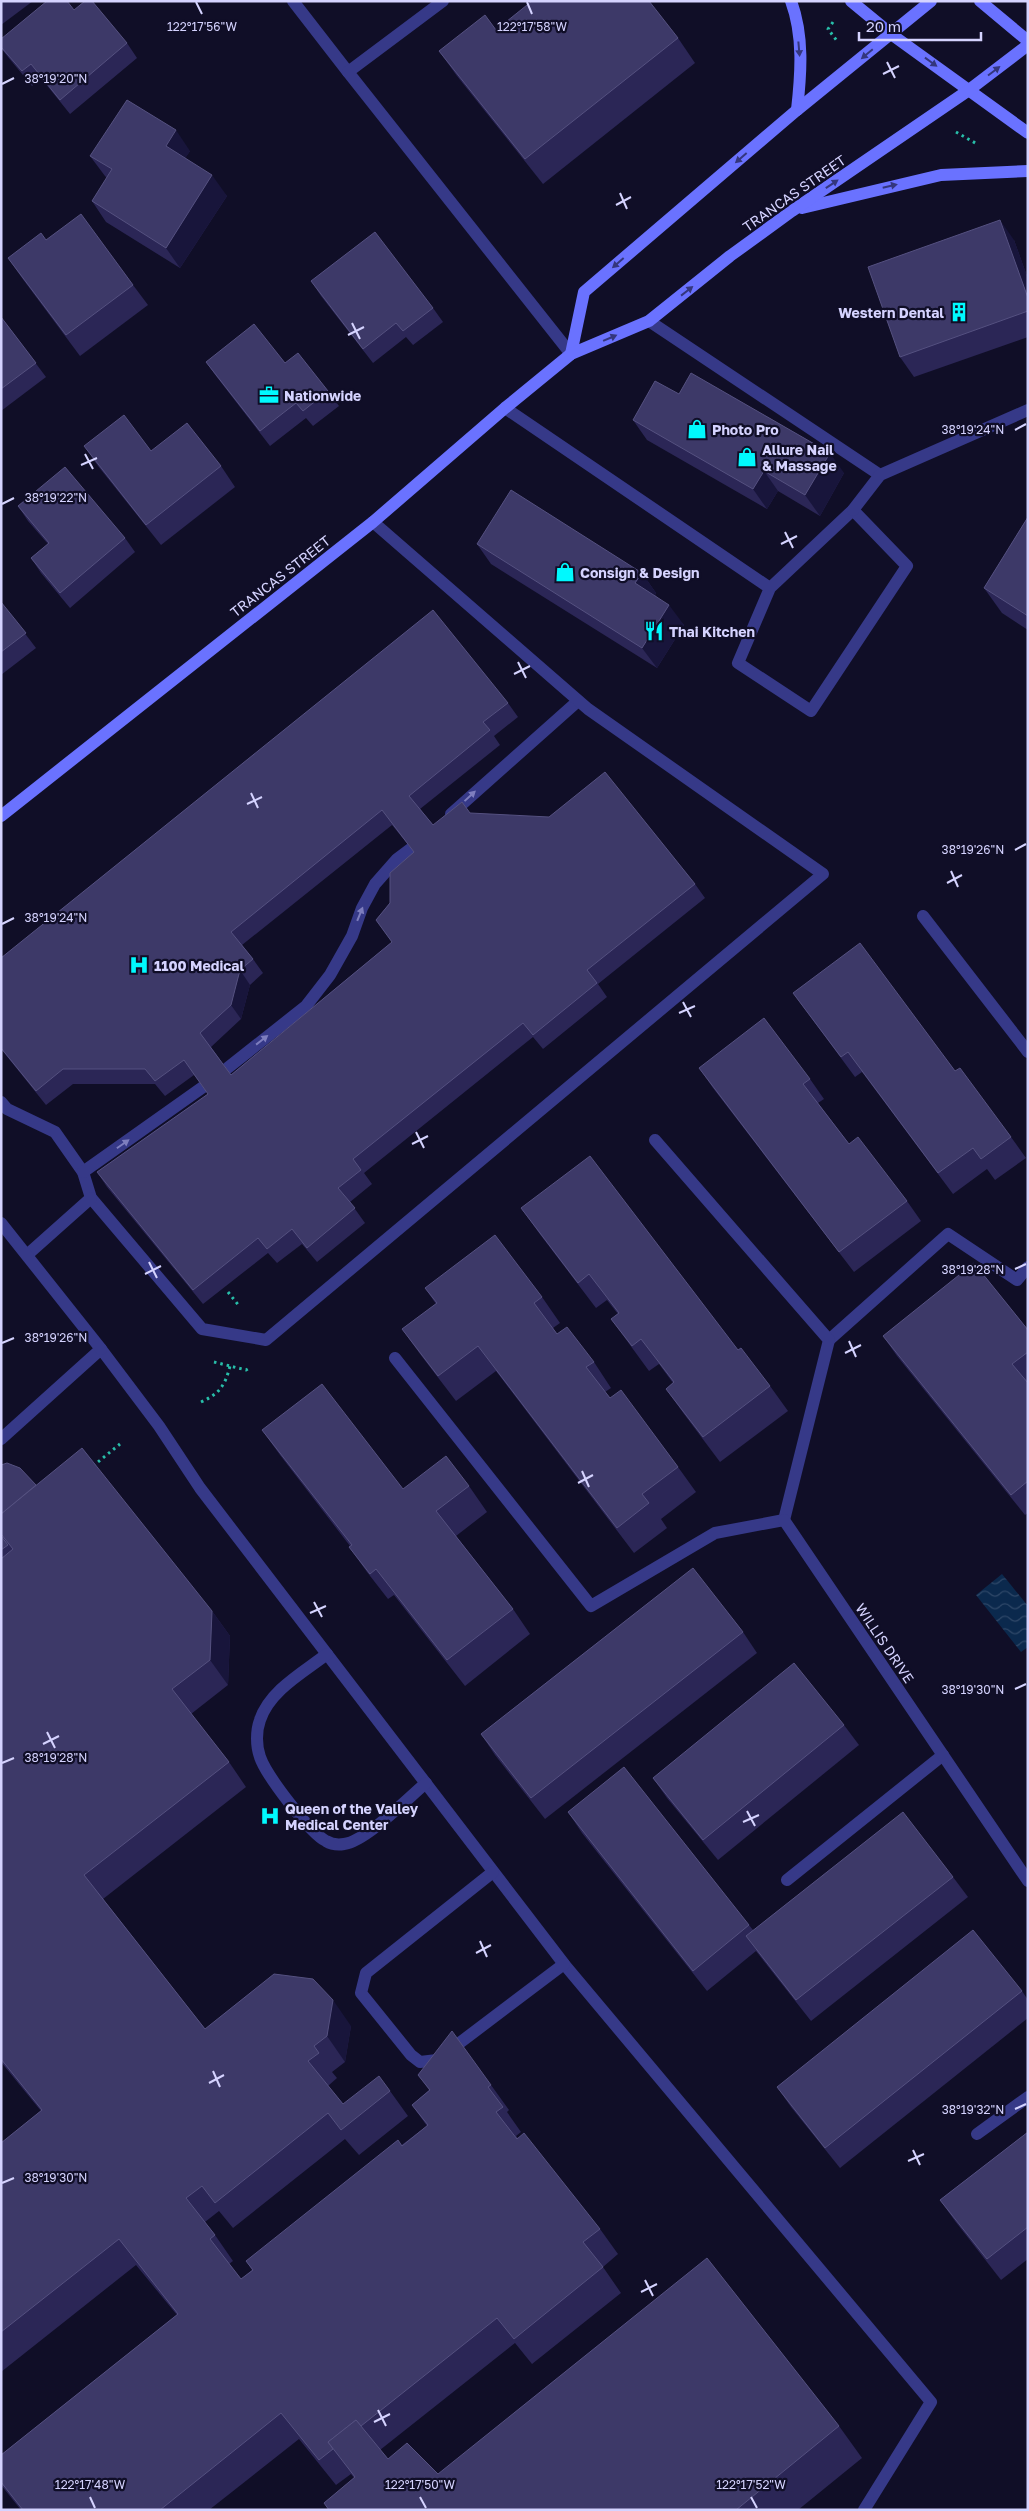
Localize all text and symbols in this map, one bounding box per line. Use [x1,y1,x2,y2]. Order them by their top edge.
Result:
scale bar [859,10,982,42]
text: 20 m [866,17,901,35]
text: 122°17'56"W [167,19,237,34]
text: 122°17'58"W [497,19,567,34]
one-way arrow [796,41,804,57]
one-way arrow [860,49,873,60]
one-way arrow [924,57,938,67]
one-way arrow [987,66,1001,76]
text: 38°19'20"N [25,71,87,86]
street label: TRANCAS STREET [739,151,849,235]
one-way arrow [735,152,748,163]
one-way arrow [825,179,838,189]
one-way arrow [883,182,898,190]
one-way arrow [611,258,624,269]
one-way arrow [680,285,693,296]
building icon: Western Dental [948,301,970,323]
place label: Western Dental [838,304,944,321]
one-way arrow [603,333,617,341]
office icon: Nationwide [258,384,280,406]
place label: Nationwide [284,387,361,404]
shop icon: Photo Pro [686,418,708,440]
place label: Photo Pro [712,421,779,438]
text: 38°19'24"N [942,422,1004,437]
place label: Allure Nail & Massage [762,441,837,474]
shop icon: Allure Nail & Massage [736,446,758,468]
text: 38°19'22"N [25,490,87,505]
street label: TRANCAS STREET [227,532,334,620]
shop icon: Consign & Design [554,561,576,583]
place label: Consign & Design [580,564,700,581]
restaurant icon: Thai Kitchen [643,620,665,642]
place label: Thai Kitchen [669,623,755,640]
one-way arrow [464,791,477,802]
text: 38°19'26"N [942,842,1004,857]
one-way arrow [356,906,364,921]
text: 38°19'24"N [25,910,87,925]
hospital icon: 1100 Medical [128,954,150,976]
place label: 1100 Medical [154,957,244,974]
one-way arrow [255,1034,268,1045]
one-way arrow [116,1139,130,1149]
text: 38°19'28"N [942,1262,1004,1277]
text: 38°19'26"N [25,1330,87,1345]
street label: WILLIS DRIVE [852,1600,918,1686]
text: 38°19'30"N [941,1682,1005,1697]
text: 38°19'28"N [25,1750,87,1765]
place label: Queen of the Valley Medical Center [285,1800,419,1833]
hospital icon: Queen of the Valley Medical Center [259,1805,281,1827]
text: 38°19'32"N [942,2102,1004,2117]
text: 38°19'30"N [24,2170,88,2185]
text: 122°17'48"W [55,2477,126,2492]
text: 122°17'50"W [385,2477,456,2492]
text: 122°17'52"W [716,2477,786,2492]

